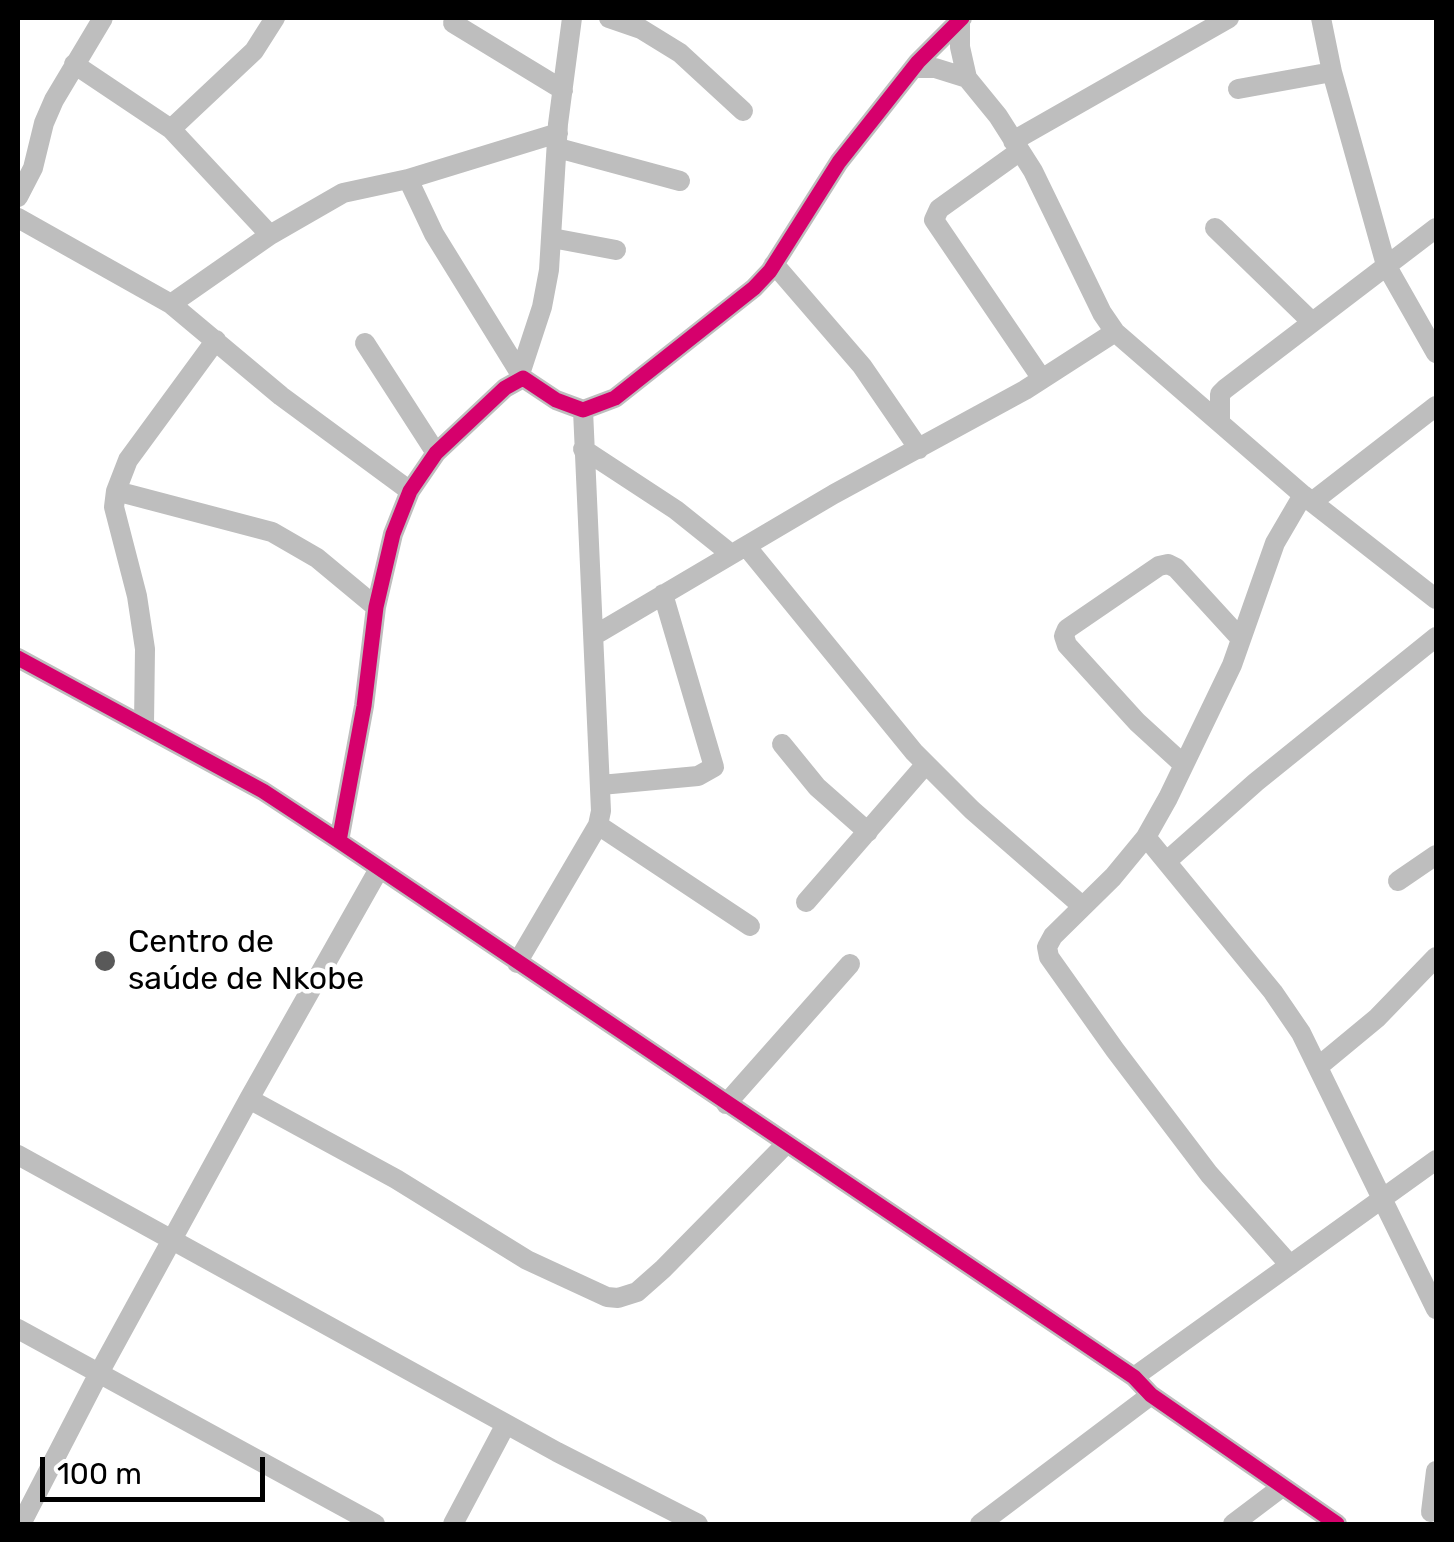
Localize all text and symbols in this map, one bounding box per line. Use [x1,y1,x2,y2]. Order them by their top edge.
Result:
place label: Centro de saúde de Nkobe [128,924,364,999]
marker: Centro de saúde de Nkobe [92,948,118,974]
scale bar [45,1437,270,1499]
text: 100 m [57,1456,142,1492]

